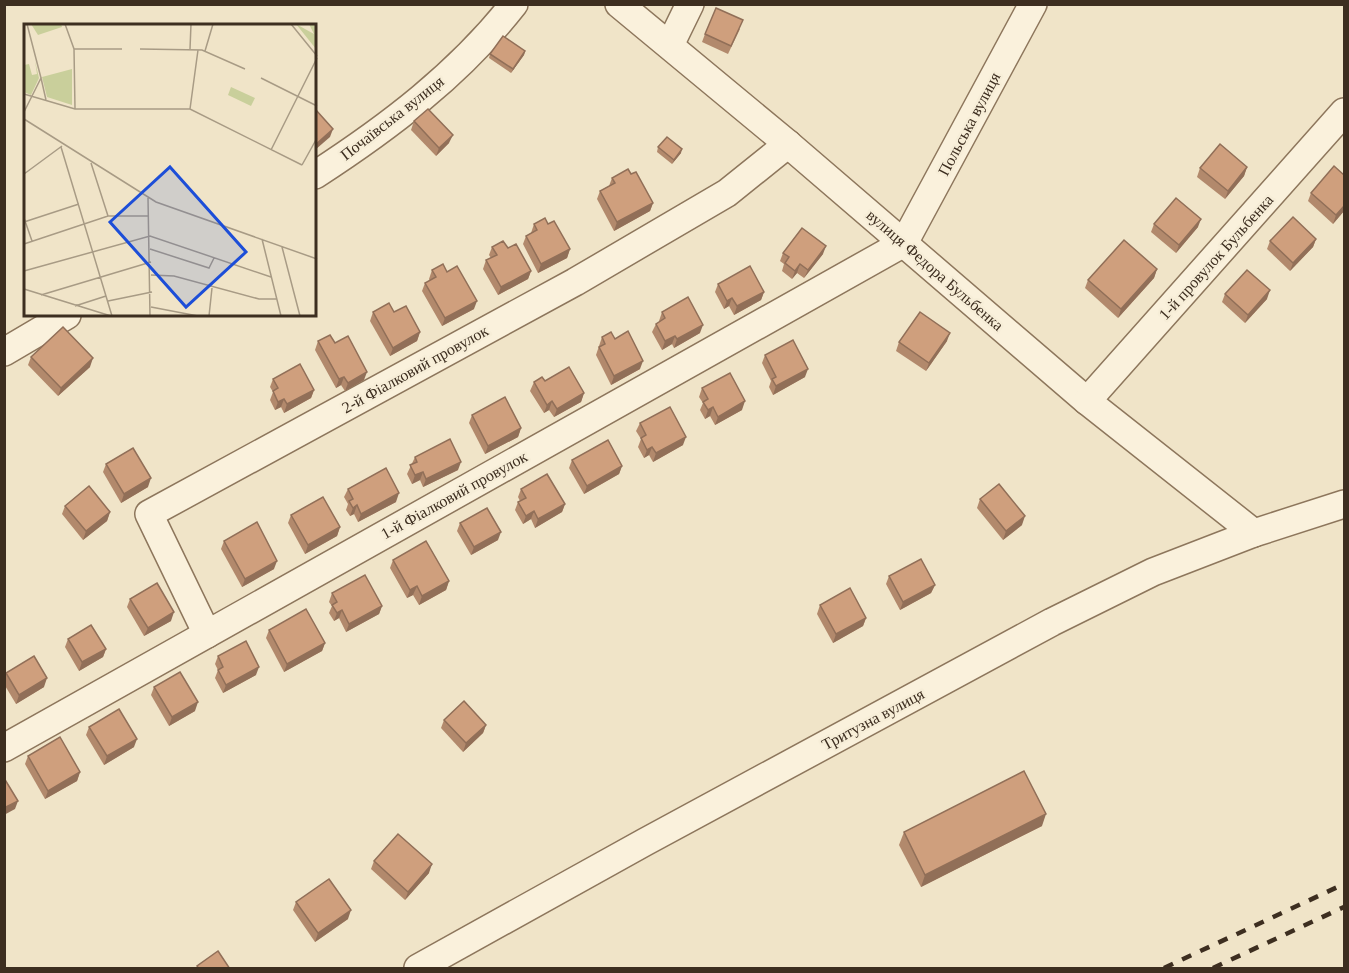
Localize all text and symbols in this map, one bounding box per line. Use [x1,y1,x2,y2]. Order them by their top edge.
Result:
inset map [24,24,316,316]
street label: Польська вулиця [935,69,1005,179]
street label: Почаївська вулиця [337,72,448,164]
street label: 1-й провулок Бульбенка [1155,191,1277,324]
street label: вулиця Федора Бульбенка [863,206,1007,335]
street label: 2-й Фіалковий провулок [339,322,492,417]
street label: 1-й Фіалковий провулок [378,448,531,543]
street label: Тритузна вулиця [819,685,928,754]

